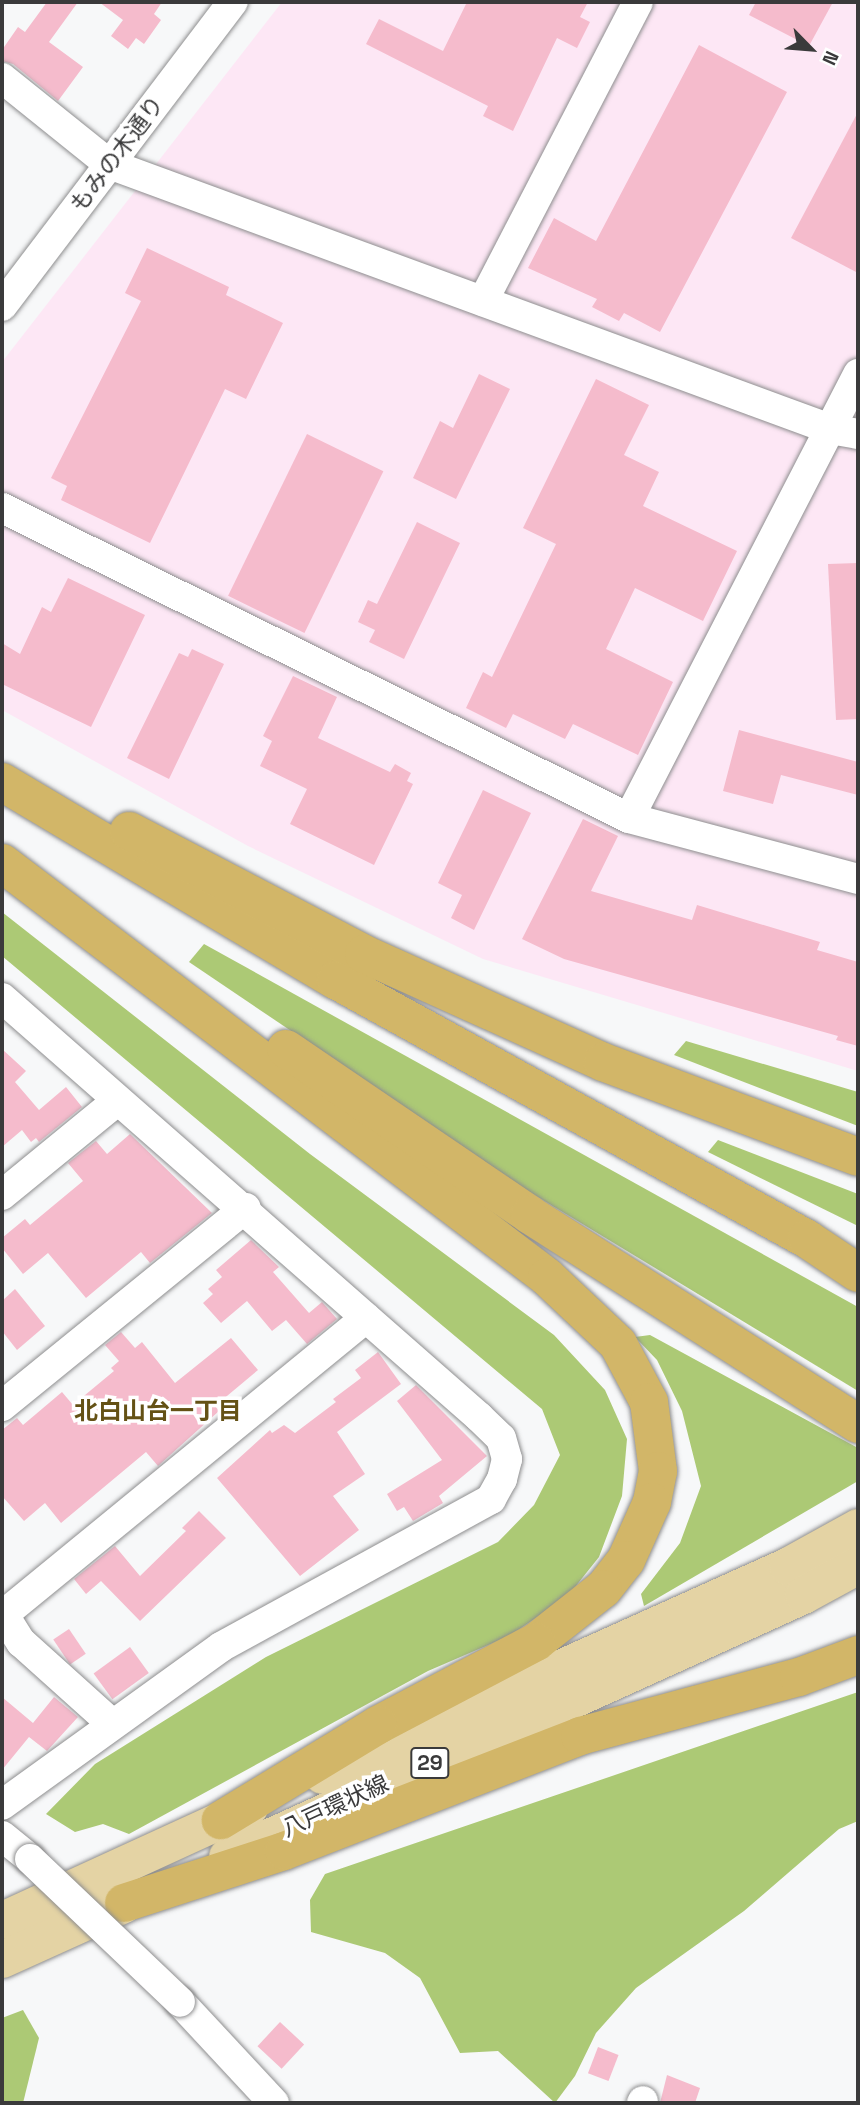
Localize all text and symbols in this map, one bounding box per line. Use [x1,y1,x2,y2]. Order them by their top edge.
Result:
north arrow [776,14,846,84]
text: N [816,47,845,69]
street label: もみの木通り [64,91,170,217]
district label: 北白山台一丁目 [74,1397,242,1425]
road number: 29 [409,1746,451,1780]
street label: 八戸環状線 [277,1769,393,1843]

